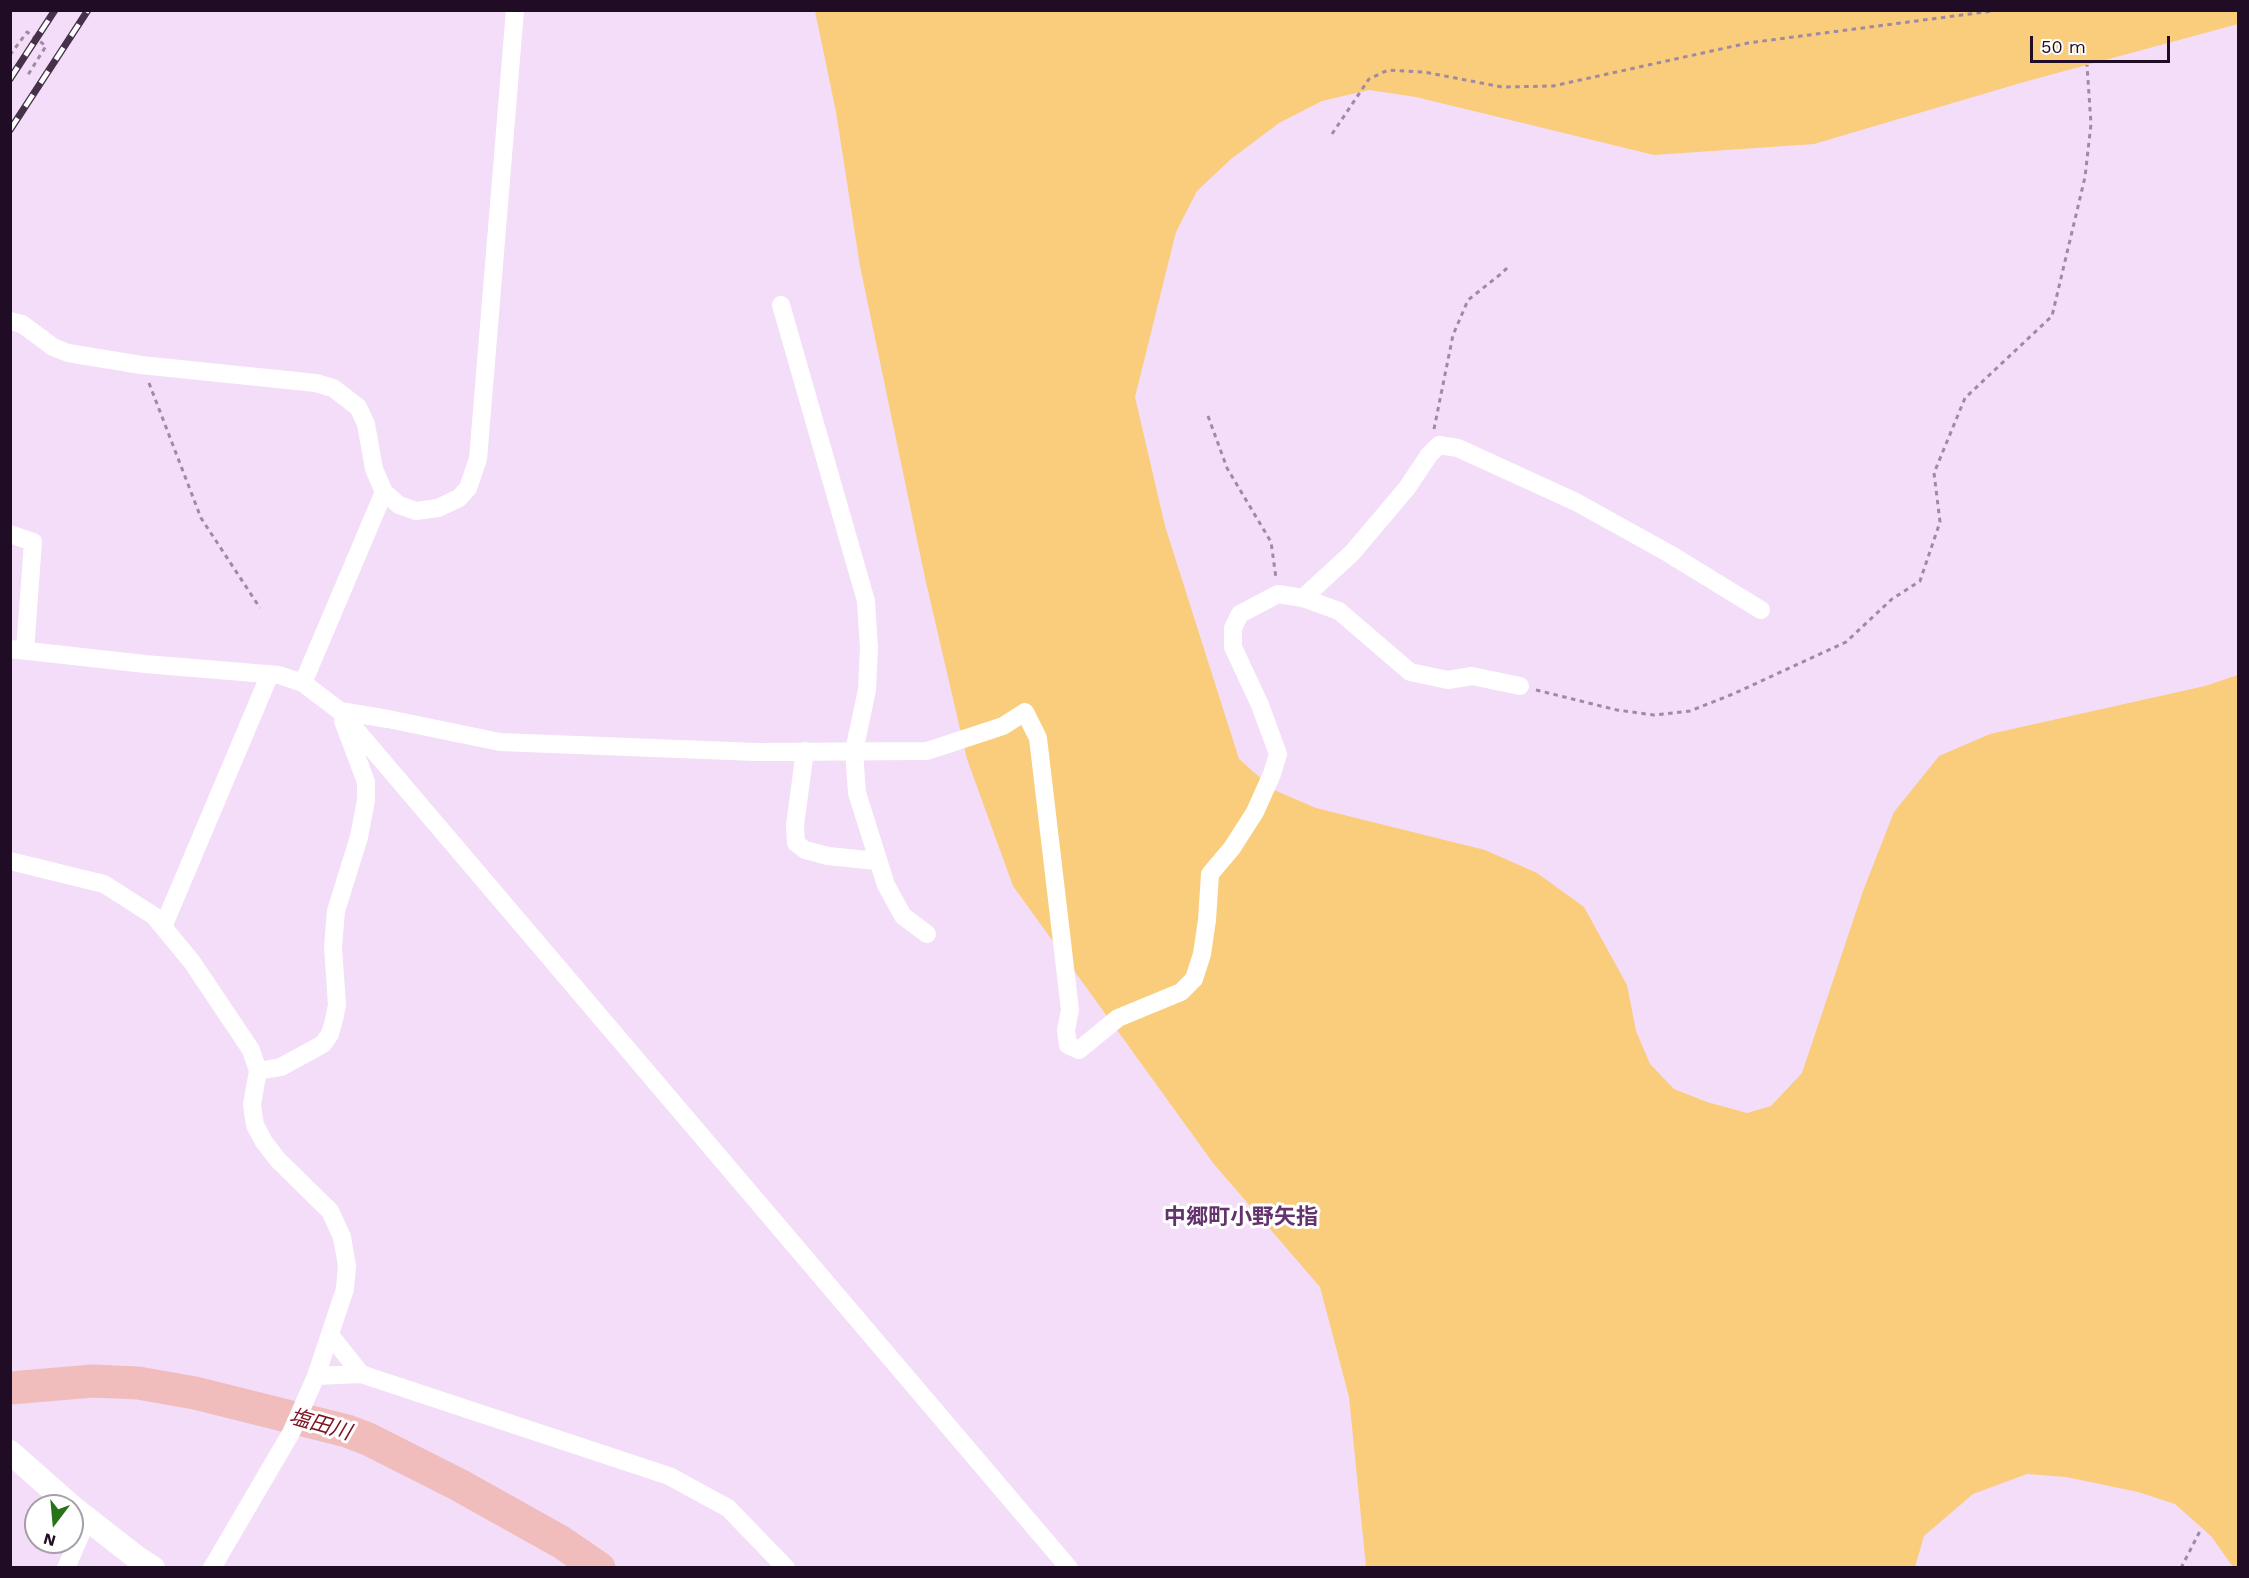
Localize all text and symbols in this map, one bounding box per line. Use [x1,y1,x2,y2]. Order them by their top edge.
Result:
scale bar [2033,24,2172,62]
text: 50 m [2041,36,2086,57]
district label: 中郷町小野矢指 [1164,1205,1318,1231]
water label: 塩田川 [286,1404,354,1446]
north arrow [24,1494,84,1554]
text: N [41,1529,58,1551]

